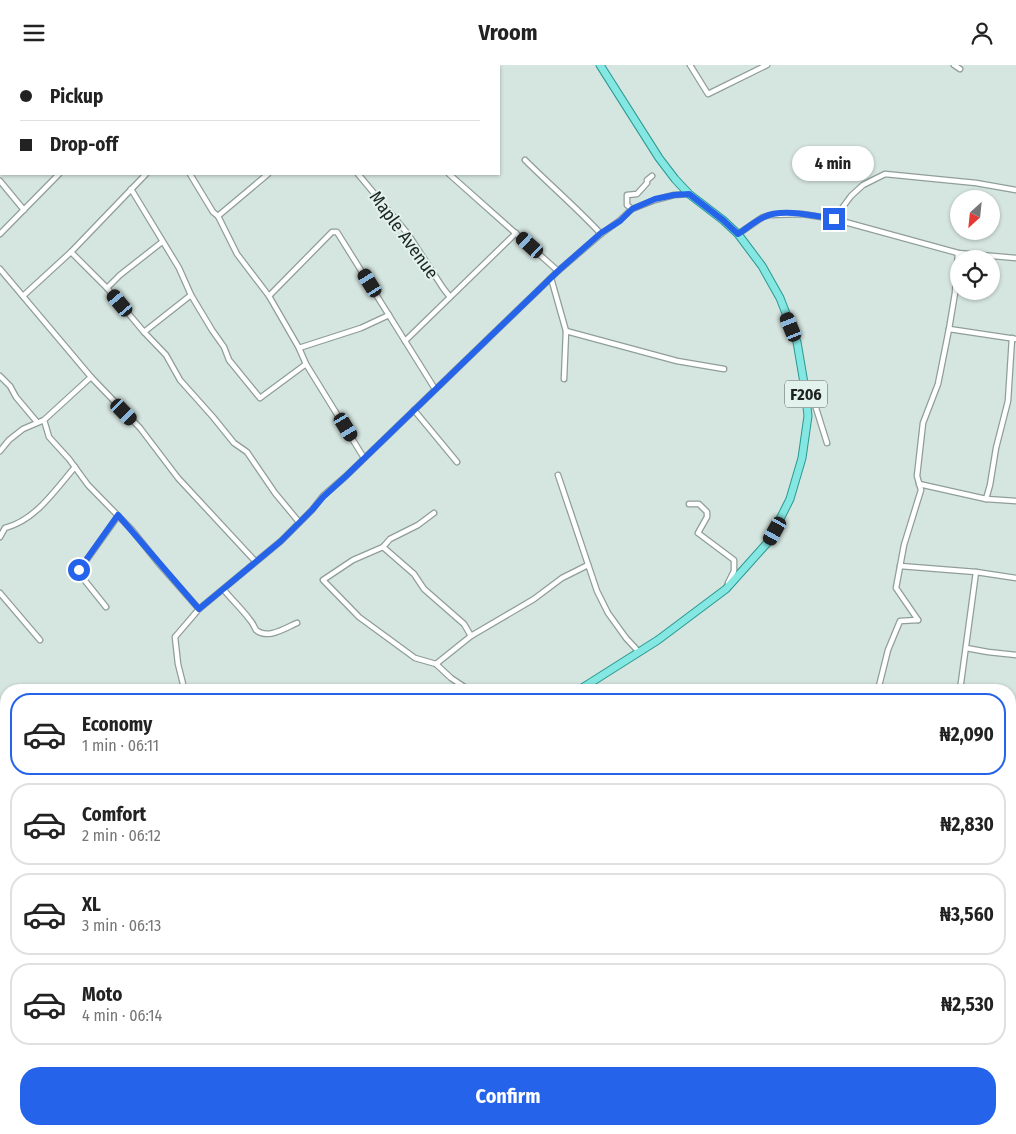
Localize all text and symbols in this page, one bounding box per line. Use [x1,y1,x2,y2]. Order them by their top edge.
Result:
icon: menu [20,19,48,47]
text: Vroom [478,19,538,46]
icon: person [968,19,996,47]
text: Pickup [50,85,103,108]
text: Drop-off [50,133,118,156]
callout: 4 min [793,147,875,181]
text: 4 min [815,154,851,173]
street label: Maple Avenue [365,187,443,283]
north arrow [950,190,1000,240]
map controls [950,190,1000,300]
route end [823,208,845,230]
car [513,229,546,261]
button: locate [950,250,1000,300]
car [355,266,384,300]
car [104,287,135,319]
car [778,310,803,344]
road number: F206 [785,381,827,407]
car [108,396,139,428]
car [331,410,360,444]
car [761,514,788,548]
route start [68,559,90,581]
icon: car [22,712,67,757]
text: Economy [82,713,152,736]
text: ₦2,090 [940,723,994,746]
text: 1 min · 06:11 [82,736,159,755]
icon: car [22,802,67,847]
text: Comfort [82,803,146,826]
text: ₦2,830 [940,813,994,836]
text: 2 min · 06:12 [82,826,161,845]
icon: car [22,892,67,937]
text: XL [82,893,101,916]
text: ₦3,560 [940,903,994,926]
text: 3 min · 06:13 [82,916,161,935]
icon: car [22,982,67,1027]
text: Moto [82,983,122,1006]
text: ₦2,530 [941,993,994,1016]
text: 4 min · 06:14 [82,1006,162,1025]
button: Confirm [20,1067,996,1125]

